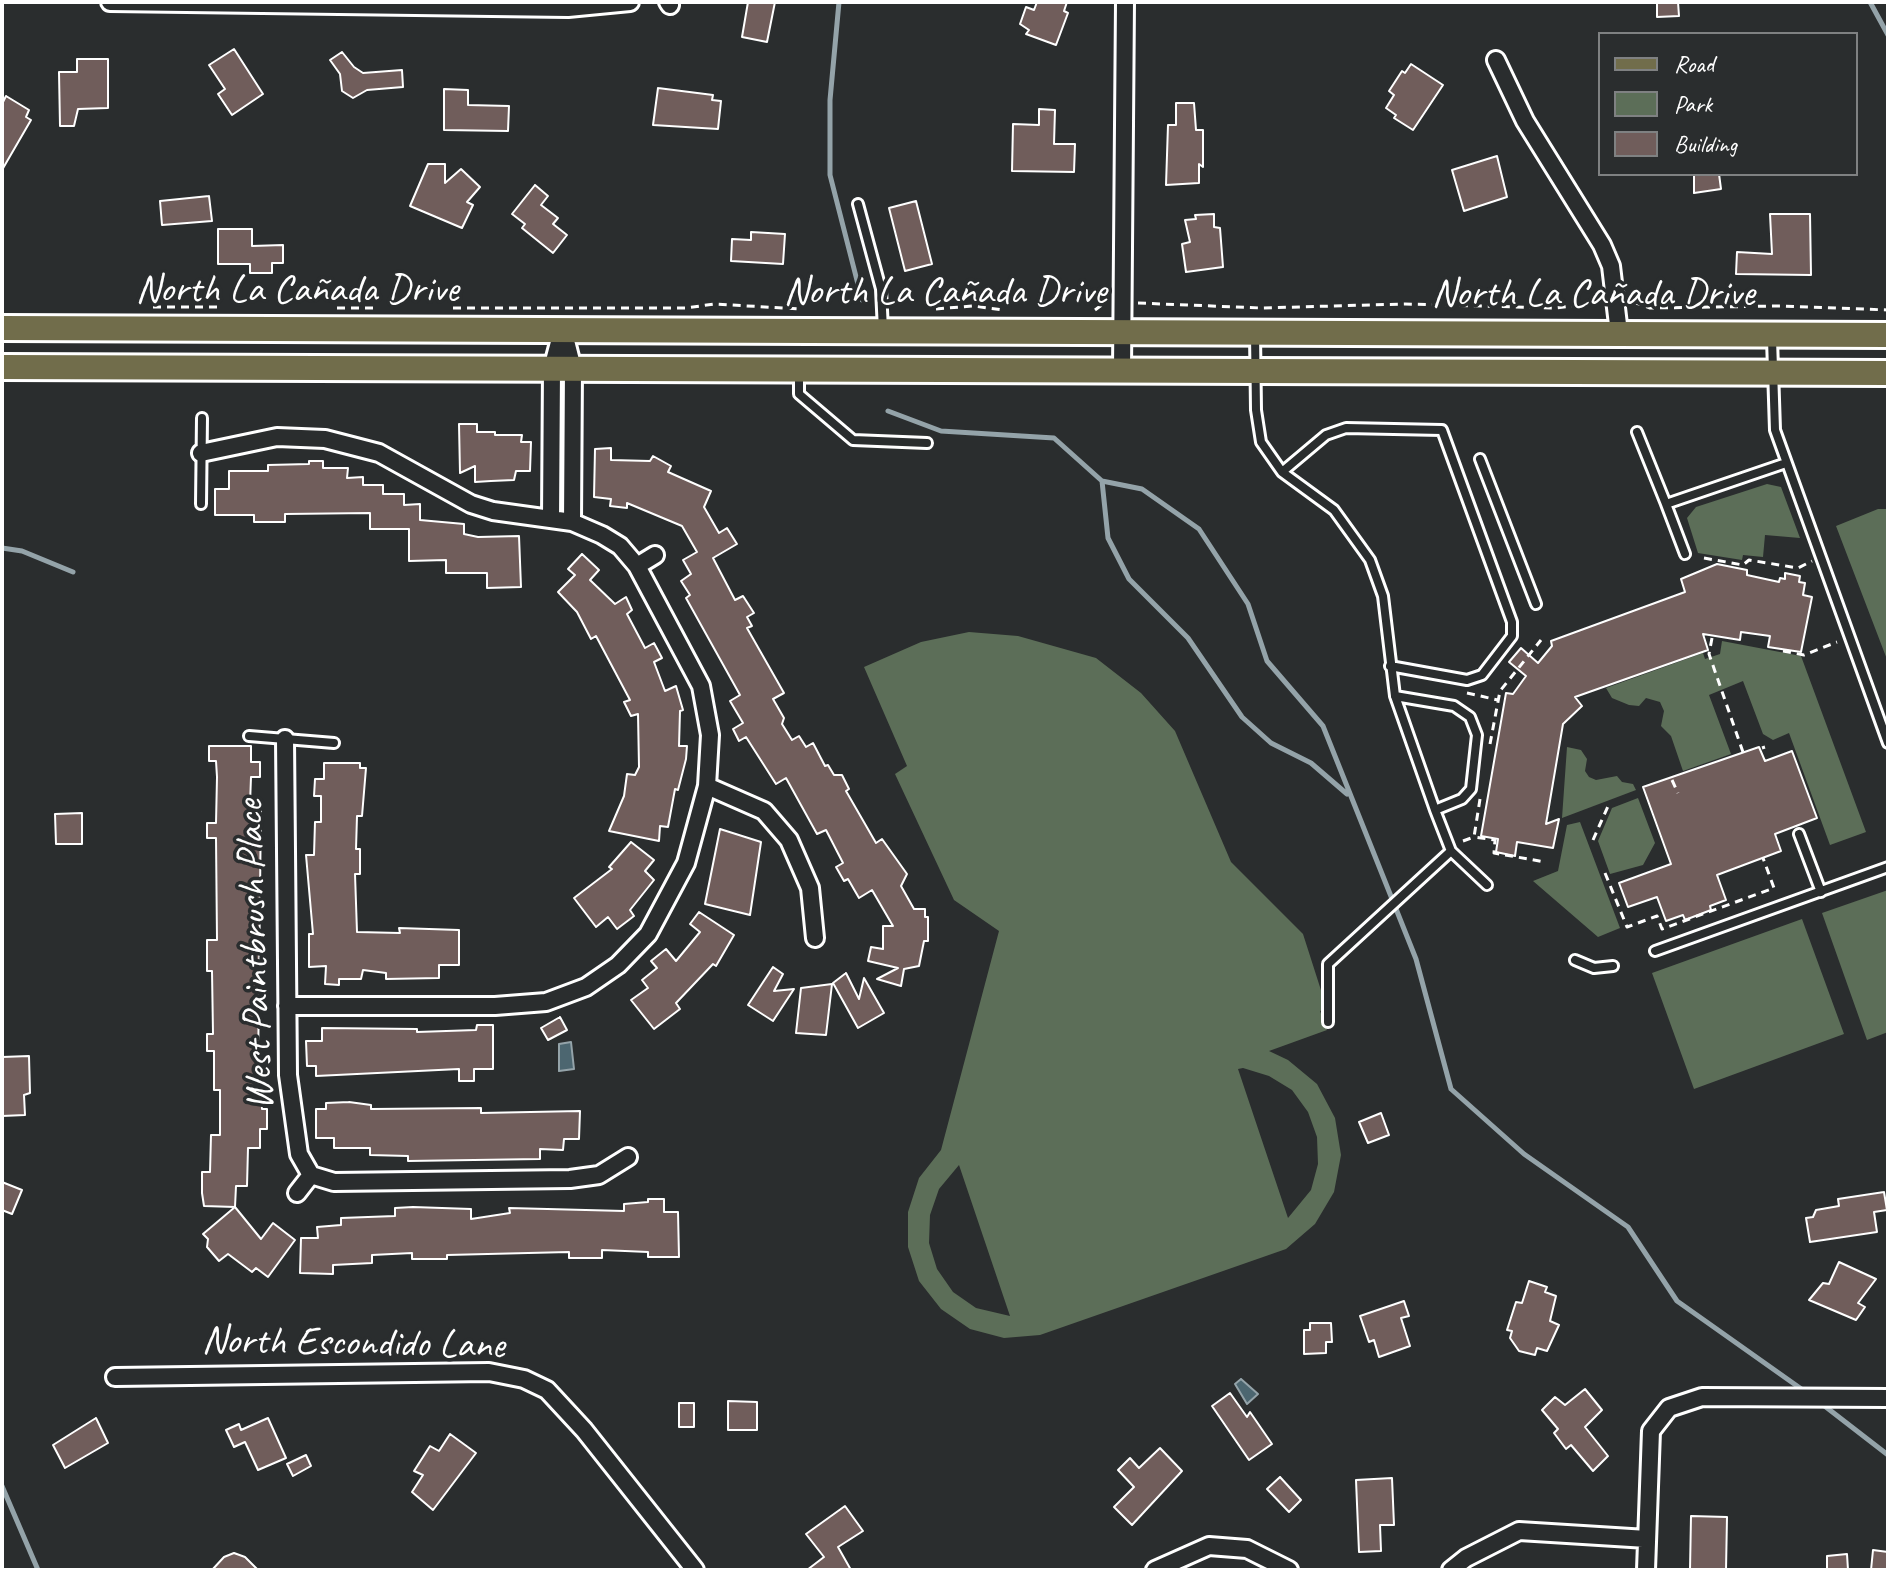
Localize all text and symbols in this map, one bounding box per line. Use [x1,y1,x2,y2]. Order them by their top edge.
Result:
legend [1598,32,1858,176]
text: Road [1674,49,1714,79]
text: Park [1674,89,1712,119]
text: Building [1674,129,1737,159]
street label: North La Cañada Drive [136,267,458,315]
street label: North La Cañada Drive [784,269,1106,317]
street label: North La Cañada Drive [1432,271,1754,319]
street label: West Paintbrush Place [227,799,285,1111]
street label: North Escondido Lane [201,1317,505,1371]

